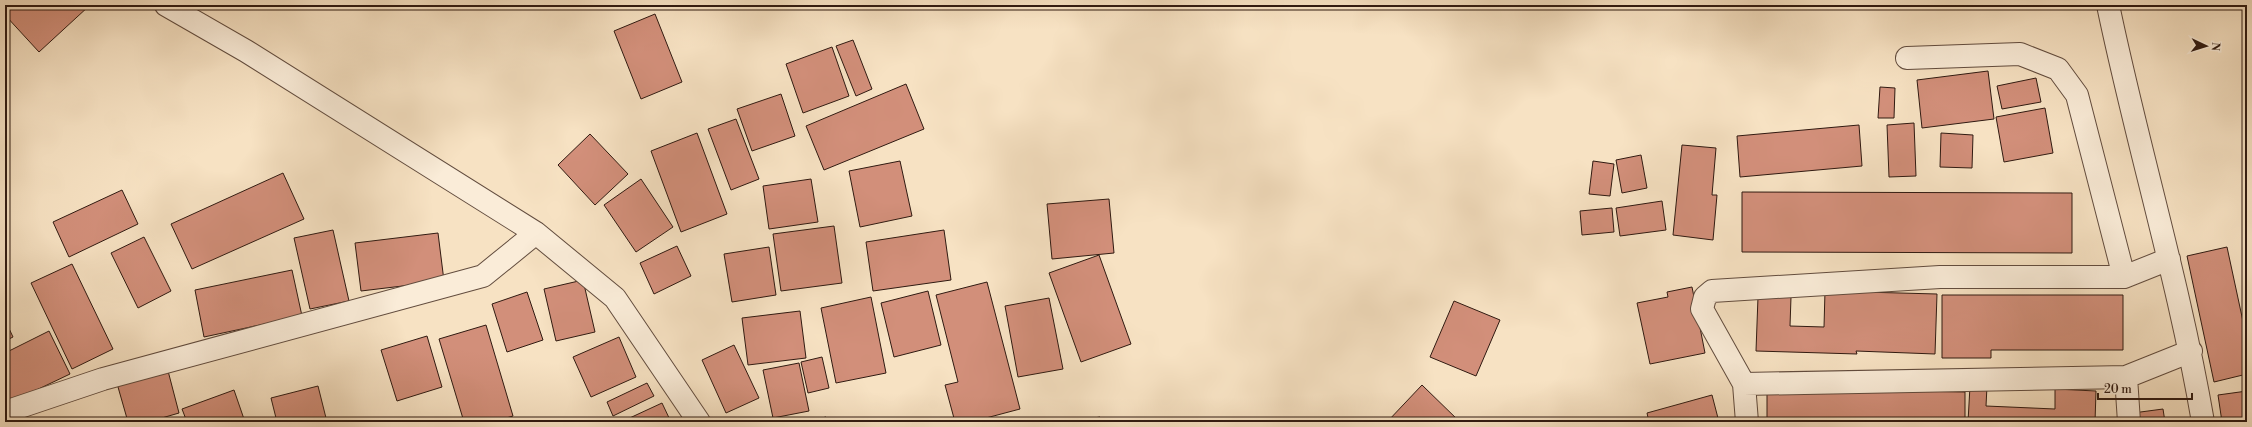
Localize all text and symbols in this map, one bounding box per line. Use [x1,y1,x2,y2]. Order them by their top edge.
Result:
north arrow [2186,26,2226,66]
text: N [2208,42,2222,52]
scale bar [2098,375,2192,401]
text: 20 m [2104,382,2132,397]

